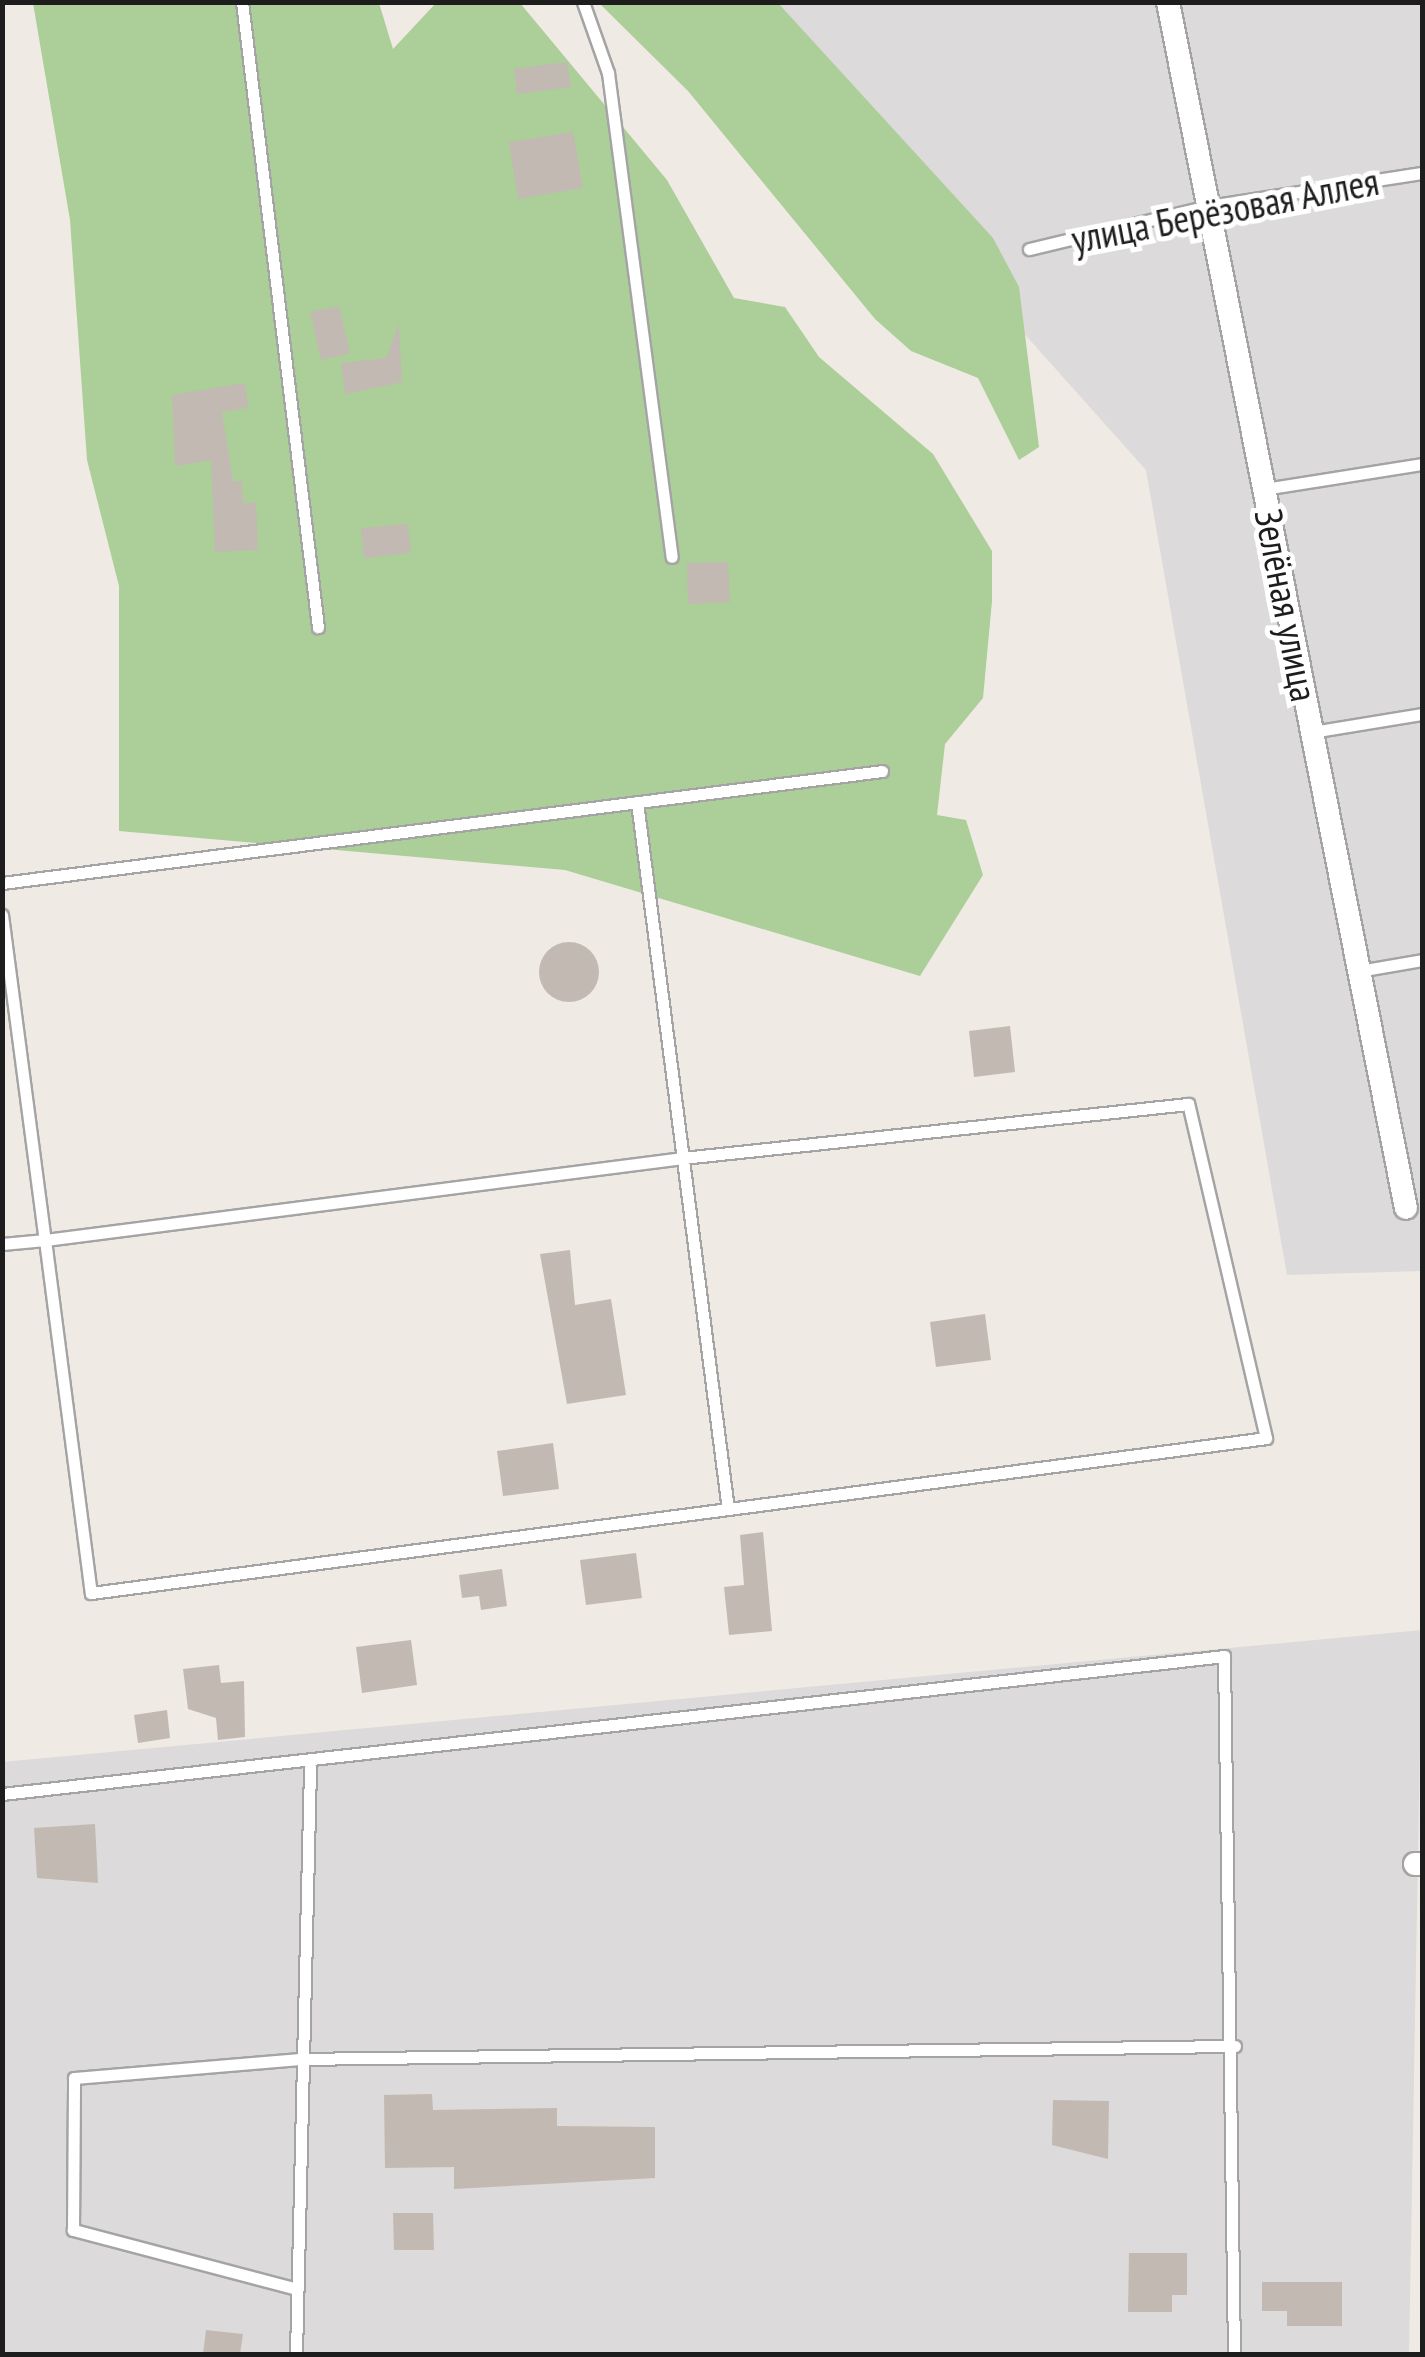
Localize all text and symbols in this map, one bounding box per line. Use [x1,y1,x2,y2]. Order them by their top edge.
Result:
street label: улица Берёзовая Аллея [1067,158,1383,262]
street label: Зелёная улица [1246,505,1328,705]

